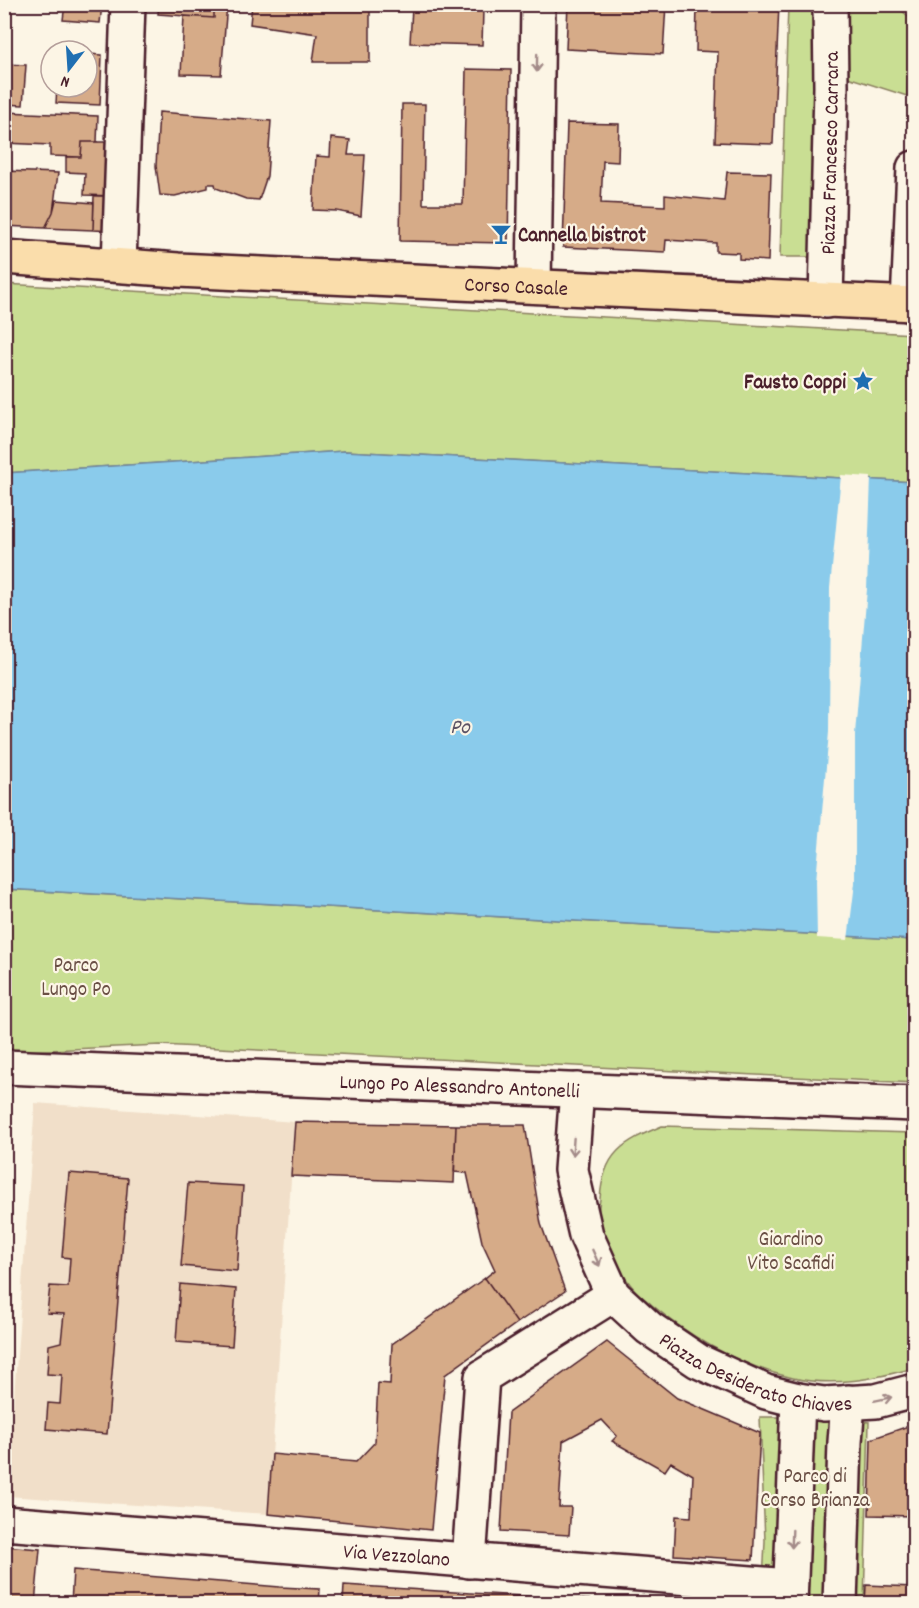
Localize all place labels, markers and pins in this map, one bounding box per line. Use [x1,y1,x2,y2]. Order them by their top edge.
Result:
bar icon: Cannella bistrot [489,222,513,246]
place label: Cannella bistrot [518,222,646,252]
place label: Fausto Coppi [744,369,846,399]
place icon: Fausto Coppi [851,369,875,393]

